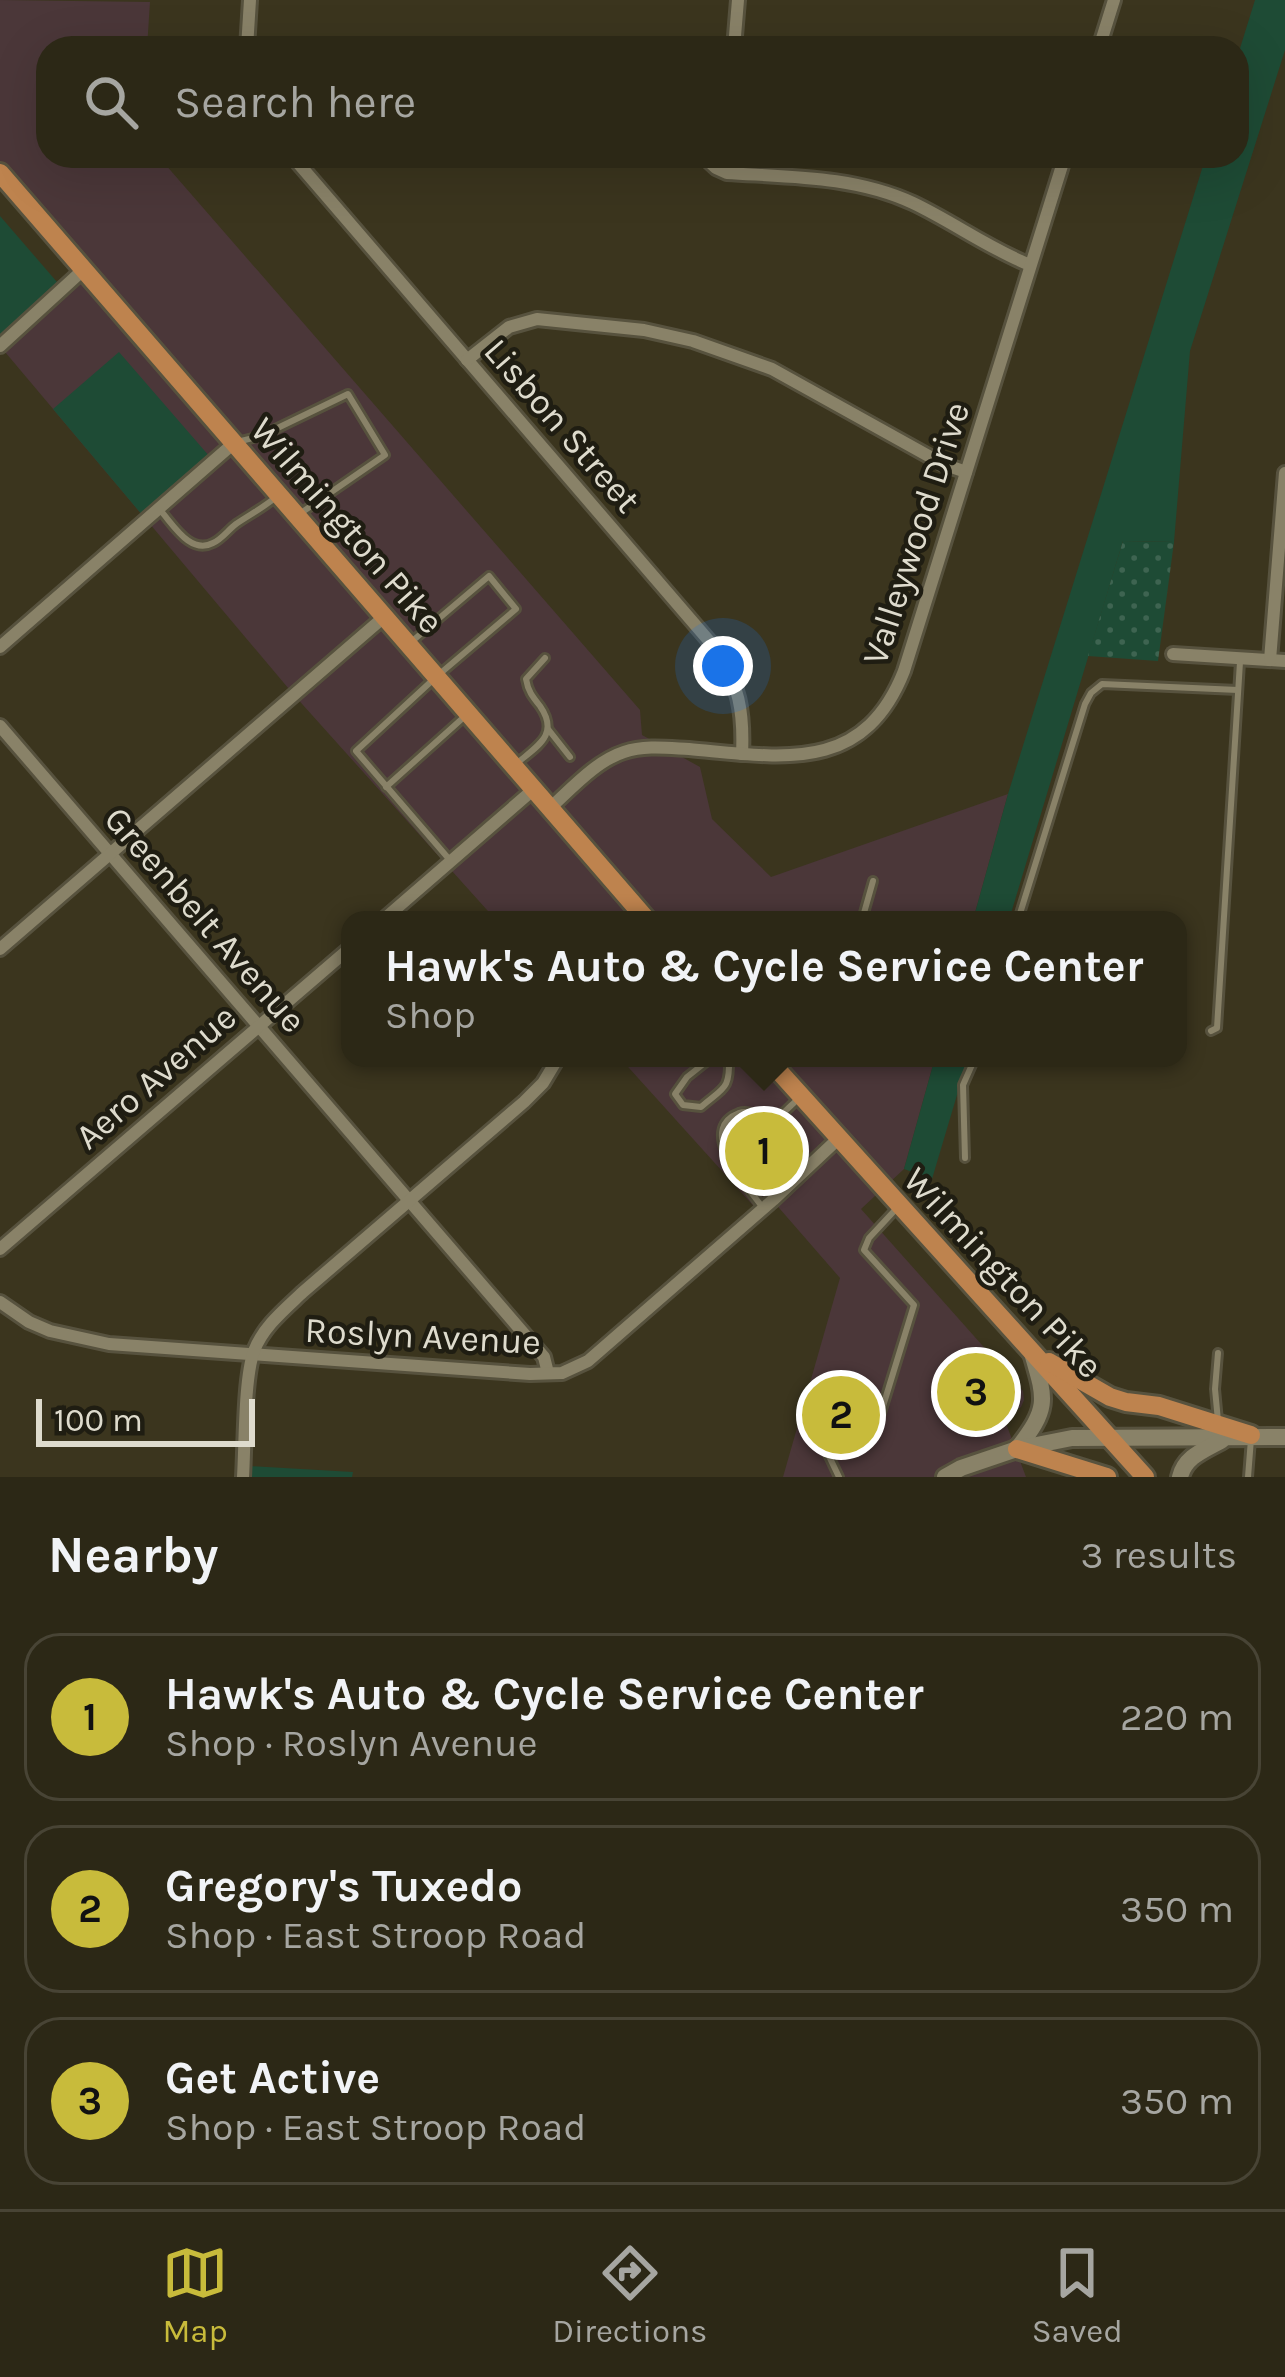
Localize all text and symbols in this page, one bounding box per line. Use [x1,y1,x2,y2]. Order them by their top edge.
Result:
search box [36,36,1249,168]
icon: search [78,69,144,135]
text: Search here [174,76,416,128]
street label: Lisbon Street [475,330,649,521]
street label: Valleywood Drive [854,397,978,670]
street label: Wilmington Pike [242,409,452,642]
your location [693,636,753,696]
street label: Greenbelt Avenue [96,798,315,1041]
popup [341,911,1187,1067]
text: Hawk's Auto & Cycle Service Center [385,940,1143,992]
text: Shop [385,992,476,1038]
street label: Aero Avenue [67,996,244,1158]
pin: 1 [725,1106,803,1196]
street label: Wilmington Pike [895,1159,1112,1387]
street label: Roslyn Avenue [304,1309,542,1363]
pin: 3 [937,1347,1015,1437]
pin: 2 [802,1370,880,1460]
scale bar [36,1393,255,1446]
text: 100 m [54,1401,143,1439]
text: Nearby [48,1525,218,1585]
text: 3 results [1080,1532,1237,1578]
text: Hawk's Auto & Cycle Service Center [165,1668,924,1720]
text: 1 [83,1694,97,1740]
text: 220 m [1120,1694,1234,1740]
text: Shop · Roslyn Avenue [165,1720,538,1766]
text: Gregory's Tuxedo [165,1860,522,1912]
text: 2 [78,1886,102,1932]
text: 350 m [1120,1886,1234,1932]
text: Shop · East Stroop Road [165,1912,586,1958]
text: Get Active [165,2052,380,2104]
text: 3 [78,2078,102,2124]
text: 350 m [1120,2078,1234,2124]
text: Shop · East Stroop Road [165,2104,586,2150]
tab: Map [162,2240,228,2350]
tab: Directions [552,2240,707,2350]
tab: Saved [1032,2240,1123,2350]

